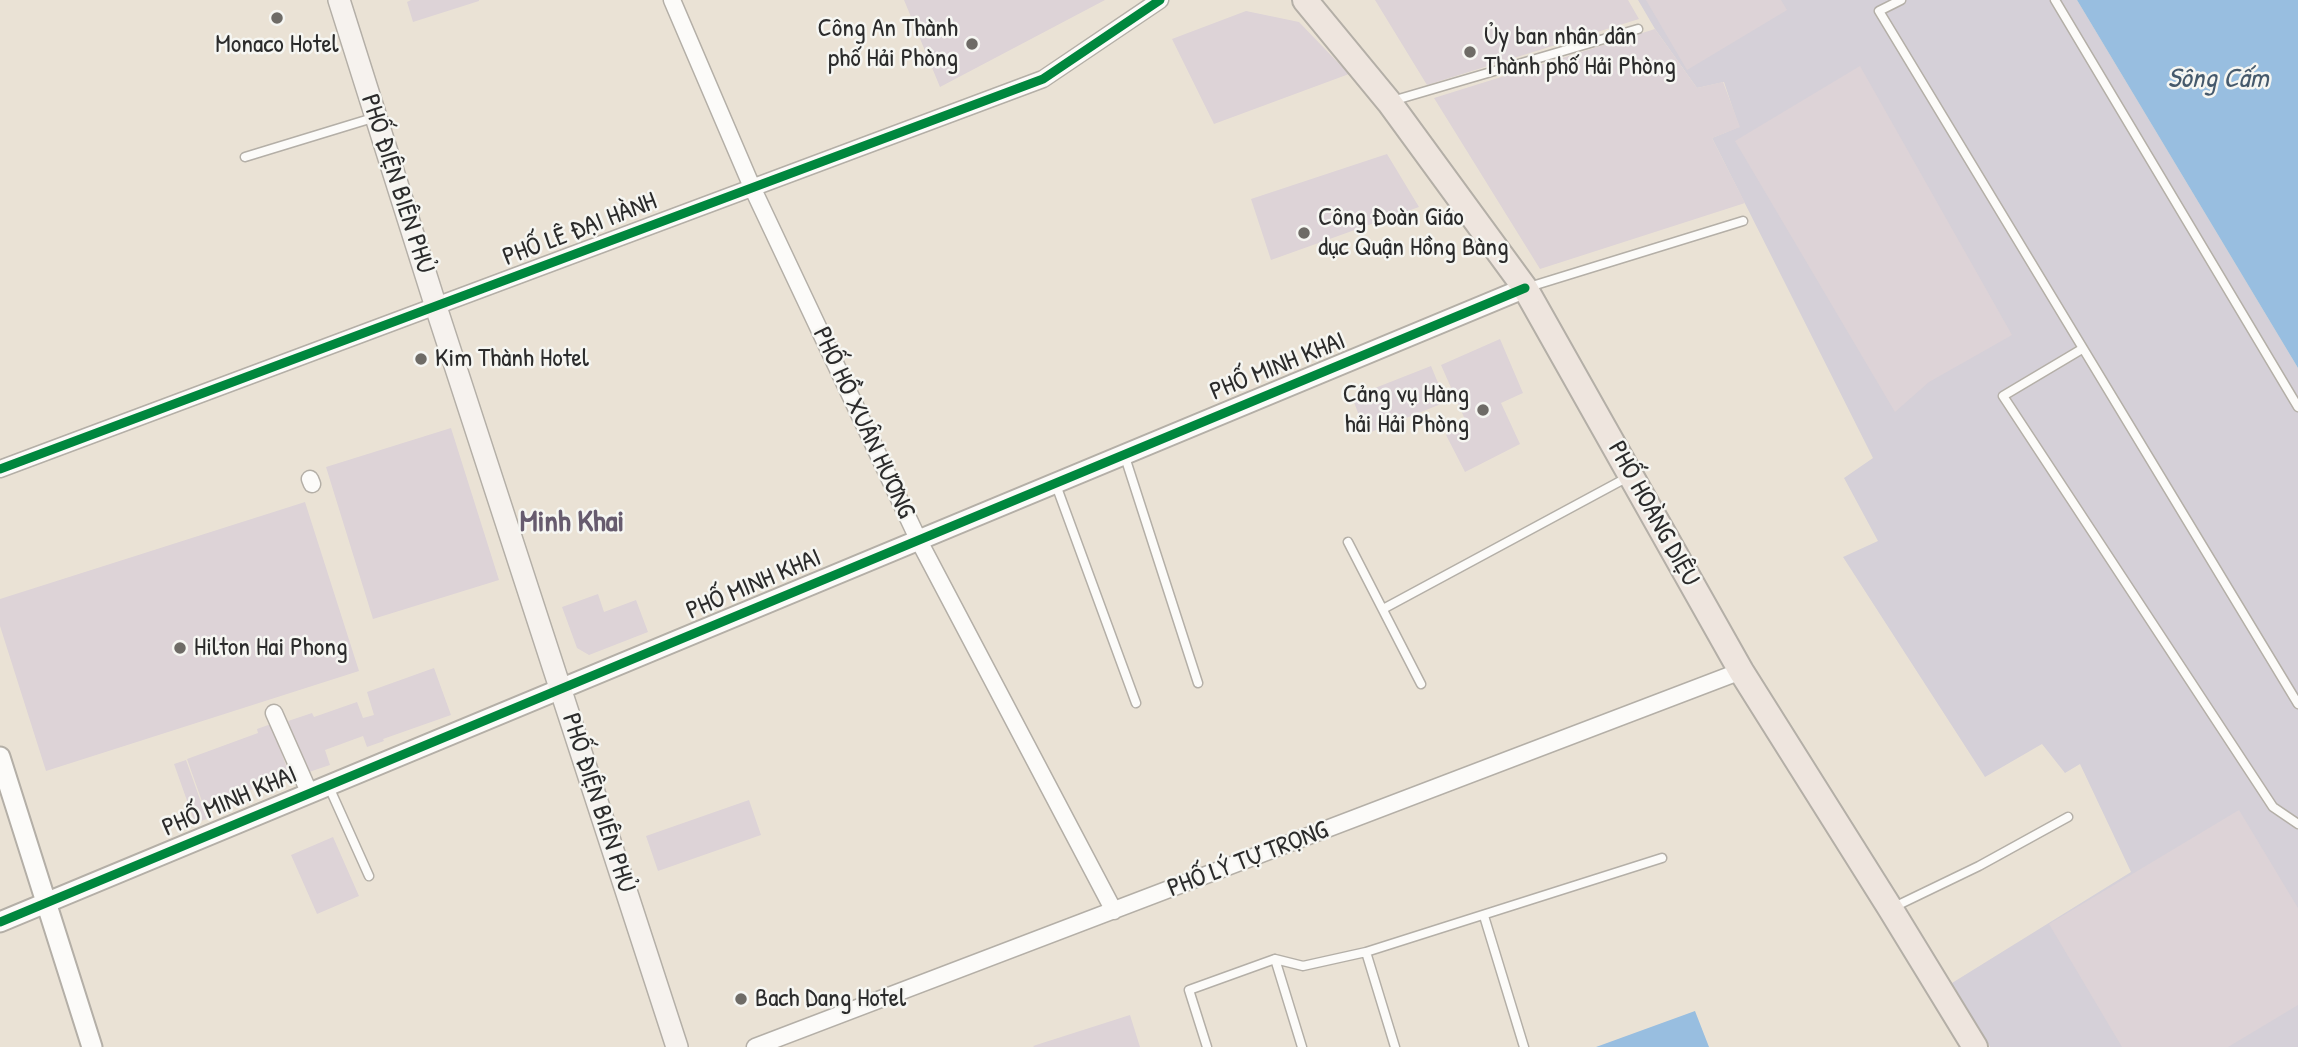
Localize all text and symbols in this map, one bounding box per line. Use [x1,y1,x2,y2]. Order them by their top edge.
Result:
marker: Monaco Hotel [269,10,285,26]
place label: Công An Thành phố Hải Phòng [818,13,958,74]
place label: Ủy ban nhân dân Thành phố Hải Phòng [1484,21,1676,82]
place label: Monaco Hotel [215,29,339,61]
marker: Công An Thành phố Hải Phòng [964,36,980,52]
marker: Ủy ban nhân dân Thành phố Hải Phòng [1462,44,1478,60]
water label: Sông Cấm [2167,63,2269,97]
street label: PHỐ ĐIỆN BIÊN PHỦ [353,91,441,277]
street label: PHỐ LÊ ĐẠI HÀNH [499,186,661,274]
place label: Công Đoàn Giáo dục Quận Hồng Bàng [1318,202,1509,264]
marker: Công Đoàn Giáo dục Quận Hồng Bàng [1296,225,1312,241]
street label: PHỐ HỒ XUÂN HƯƠNG [805,322,921,524]
street label: PHỐ MINH KHAI [1206,326,1350,408]
place label: Kim Thành Hotel [435,343,589,375]
marker: Kim Thành Hotel [413,351,429,367]
place label: Cảng vụ Hàng hải Hải Phòng [1343,379,1469,440]
marker: Cảng vụ Hàng hải Hải Phòng [1475,402,1491,418]
street label: PHỐ HOÀNG DIỆU [1600,436,1706,592]
district label: Minh Khai [520,505,624,541]
street label: PHỐ MINH KHAI [682,543,826,627]
place label: Hilton Hai Phong [194,632,347,664]
marker: Hilton Hai Phong [172,640,188,656]
street label: PHỐ ĐIỆN BIÊN PHỦ [554,710,642,896]
street label: PHỐ MINH KHAI [158,760,302,844]
street label: PHỐ LÝ TỰ TRỌNG [1163,815,1333,905]
place label: Bach Dang Hotel [755,983,906,1015]
marker: Bach Dang Hotel [733,991,749,1007]

